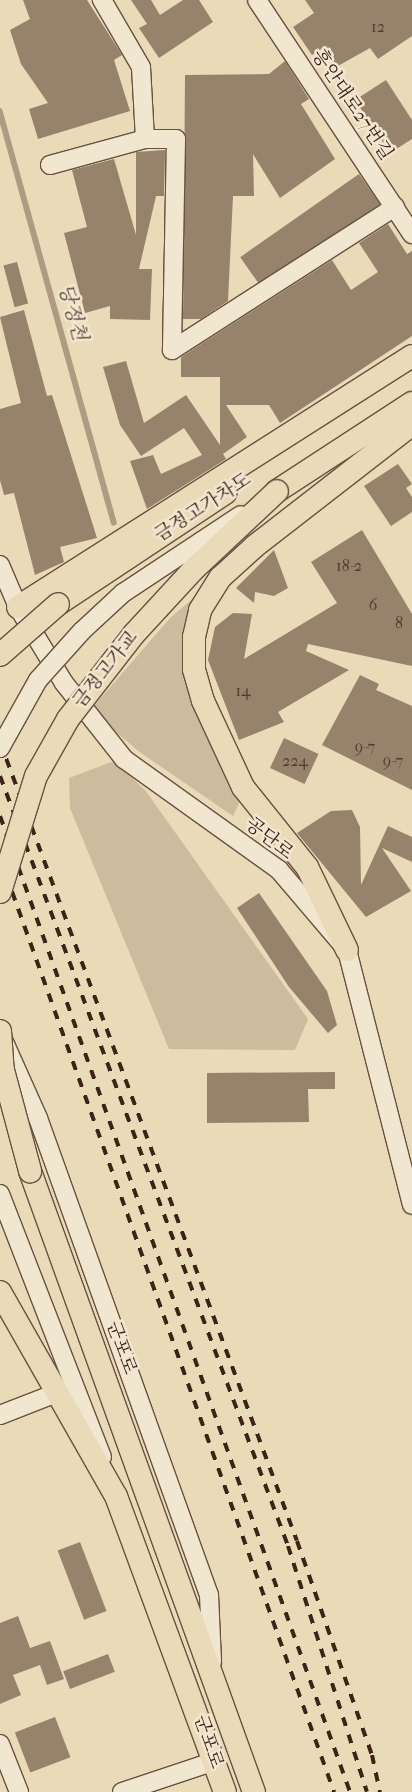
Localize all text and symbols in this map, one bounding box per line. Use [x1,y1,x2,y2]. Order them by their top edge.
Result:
house number: 12 [371,17,385,37]
street label: 흥안대로27번길 [306,45,398,165]
water label: 당정천 [53,281,93,343]
street label: 금정고가차도 [151,468,255,548]
house number: 18-2 [336,556,362,576]
house number: 6 [369,595,377,615]
house number: 8 [395,613,403,633]
street label: 금정고가교 [69,627,143,713]
house number: 14 [235,681,251,701]
house number: 9-7 [355,737,375,757]
house number: 224 [282,751,308,771]
house number: 9-7 [383,751,403,771]
street label: 공단로 [240,813,298,865]
street label: 군포로 [101,1318,141,1378]
street label: 군포로 [188,1712,228,1772]

